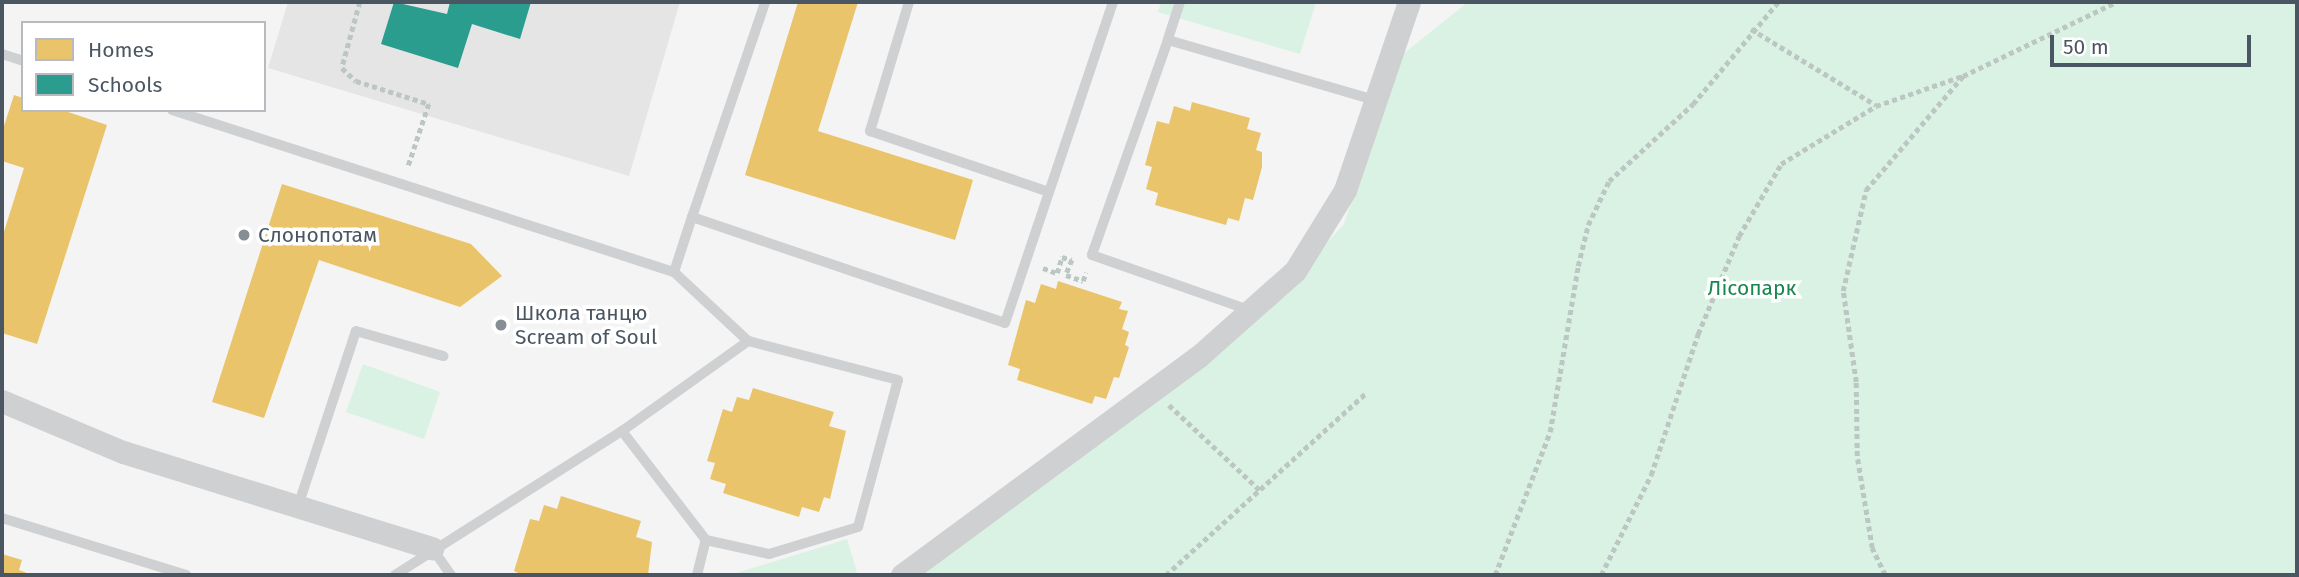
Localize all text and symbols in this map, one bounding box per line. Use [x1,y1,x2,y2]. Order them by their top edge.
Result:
legend [21,21,266,112]
scale bar [2054,21,2255,65]
text: 50 m [2063,34,2109,60]
text: Homes [88,37,154,63]
text: Schools [88,72,162,98]
place label: Слонопотам [258,222,377,248]
marker: Слонопотам [236,227,252,243]
park label: Лісопарк [1708,275,1796,301]
place label: Школа танцю Scream of Soul [515,300,657,350]
marker: Школа танцю Scream of Soul [493,317,509,333]

